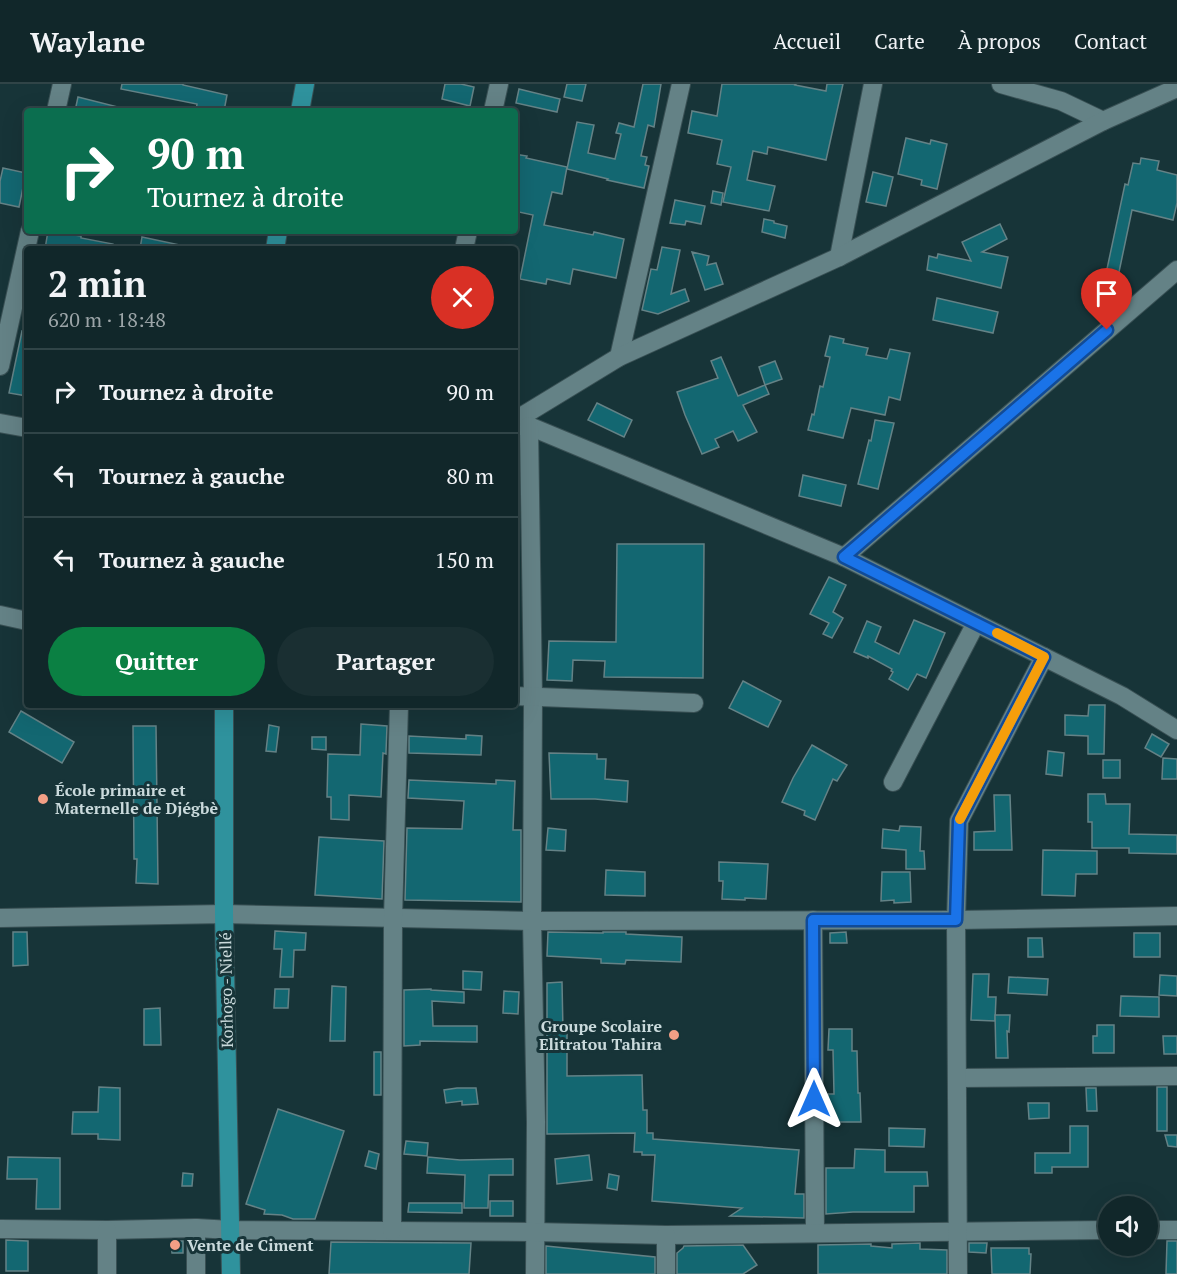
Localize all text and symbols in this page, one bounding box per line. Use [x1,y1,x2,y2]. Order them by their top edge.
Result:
text: Waylane [30,23,145,60]
text: Accueil [773,27,841,55]
text: Carte [874,27,925,55]
text: À propos [958,27,1041,55]
text: Contact [1074,27,1147,55]
text: 90 m [147,125,245,181]
icon: right [48,132,126,210]
text: Tournez à droite [147,179,344,215]
text: 2 min [48,260,146,307]
button: close [431,266,494,329]
pin [1081,268,1132,330]
icon: arrive [1090,277,1123,310]
text: 620 m · 18:48 [48,306,166,333]
icon: right [48,375,81,408]
text: Tournez à droite [99,377,274,406]
text: 90 m [446,377,494,406]
icon: left [48,459,81,492]
text: Tournez à gauche [99,461,285,490]
text: 80 m [446,461,494,490]
icon: left [48,543,81,576]
text: Tournez à gauche [99,545,285,574]
text: 150 m [434,545,494,574]
button: Quitter [48,627,265,696]
button: Partager [277,627,494,696]
place label: École primaire et Maternelle de Djégbè [55,779,219,819]
marker: École primaire et Maternelle de Djégbè [36,792,50,806]
street label: Korhogo - Niellé [214,932,238,1048]
place label: Groupe Scolaire Elitratou Tahira [539,1015,662,1055]
marker: Groupe Scolaire Elitratou Tahira [667,1028,681,1042]
position arrow [782,1067,846,1131]
map controls [1098,1196,1158,1256]
button: sound [1098,1196,1158,1256]
place label: Vente de Ciment [187,1234,314,1256]
marker: Vente de Ciment [168,1238,182,1252]

